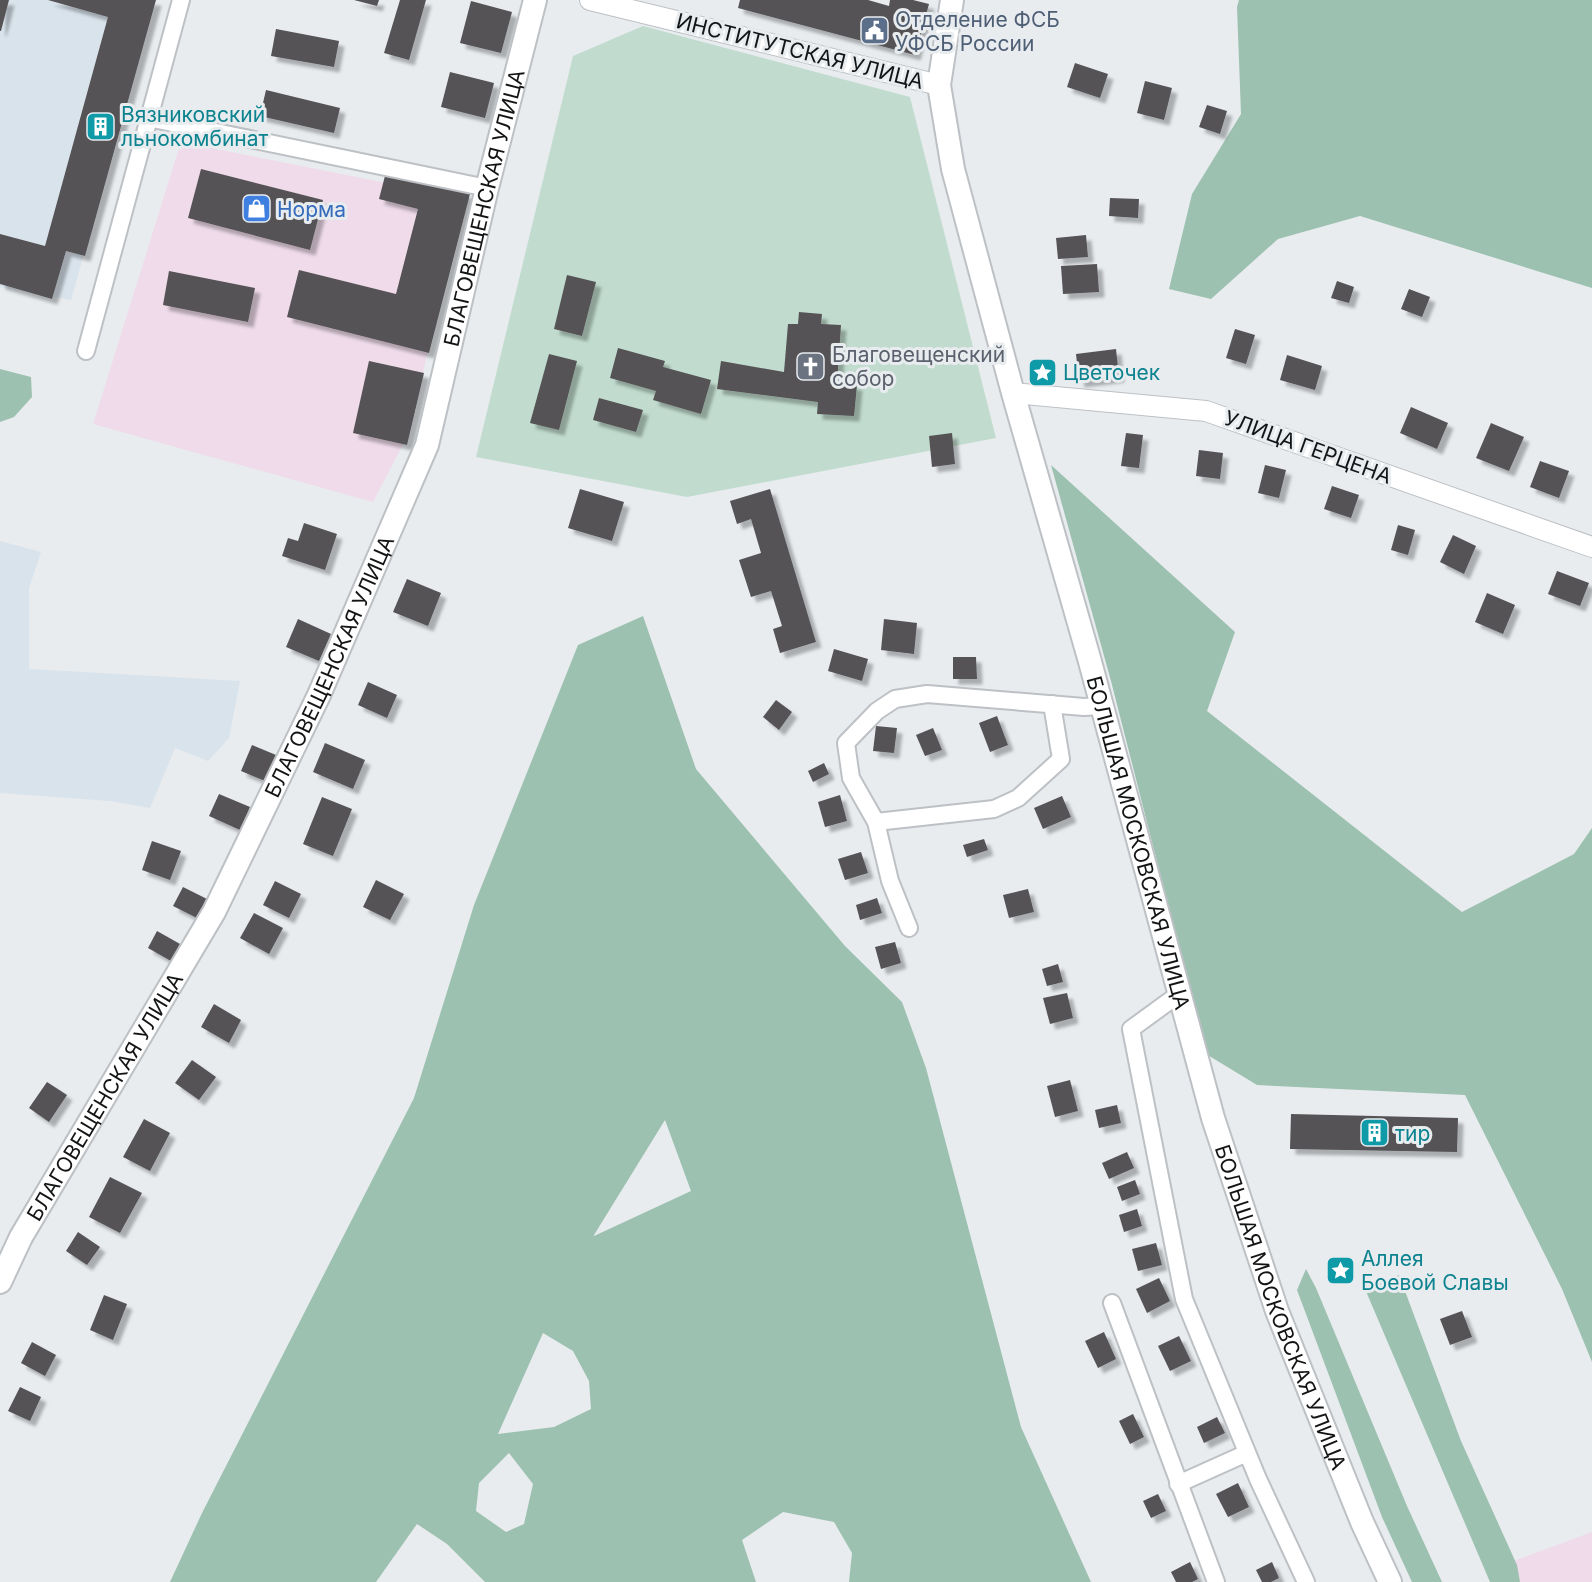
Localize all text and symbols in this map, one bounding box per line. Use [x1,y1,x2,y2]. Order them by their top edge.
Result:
place label: Отделение ФСБ УФСБ России [895,7,1060,56]
street label: ИНСТИТУТСКАЯ УЛИЦА [674,8,926,94]
public building icon: Отделение ФСБ УФСБ России [858,15,890,47]
street label: БЛАГОВЕЩЕНСКАЯ УЛИЦА [438,67,529,349]
place label: Вязниковский льнокомбинат [121,102,269,151]
building icon: Вязниковский льнокомбинат [84,110,116,142]
shop icon: Норма [240,193,272,225]
place label: Норма [277,197,346,222]
place label: Благовещенский собор [832,342,1005,391]
church icon: Благовещенский собор [795,350,827,382]
place icon: Цветочек [1026,356,1058,388]
place label: Цветочек [1063,360,1161,385]
street label: УЛИЦА ГЕРЦЕНА [1221,405,1395,489]
street label: БЛАГОВЕЩЕНСКАЯ УЛИЦА [259,532,399,801]
street label: БОЛЬШАЯ МОСКОВСКАЯ УЛИЦА [1082,673,1196,1012]
street label: БЛАГОВЕЩЕНСКАЯ УЛИЦА [21,968,188,1225]
building icon: тир [1358,1117,1390,1149]
place label: тир [1395,1121,1430,1146]
street label: БОЛЬШАЯ МОСКОВСКАЯ УЛИЦА [1210,1141,1352,1473]
place label: Аллея Боевой Славы [1361,1246,1509,1295]
place icon: Аллея Боевой Славы [1324,1254,1356,1286]

